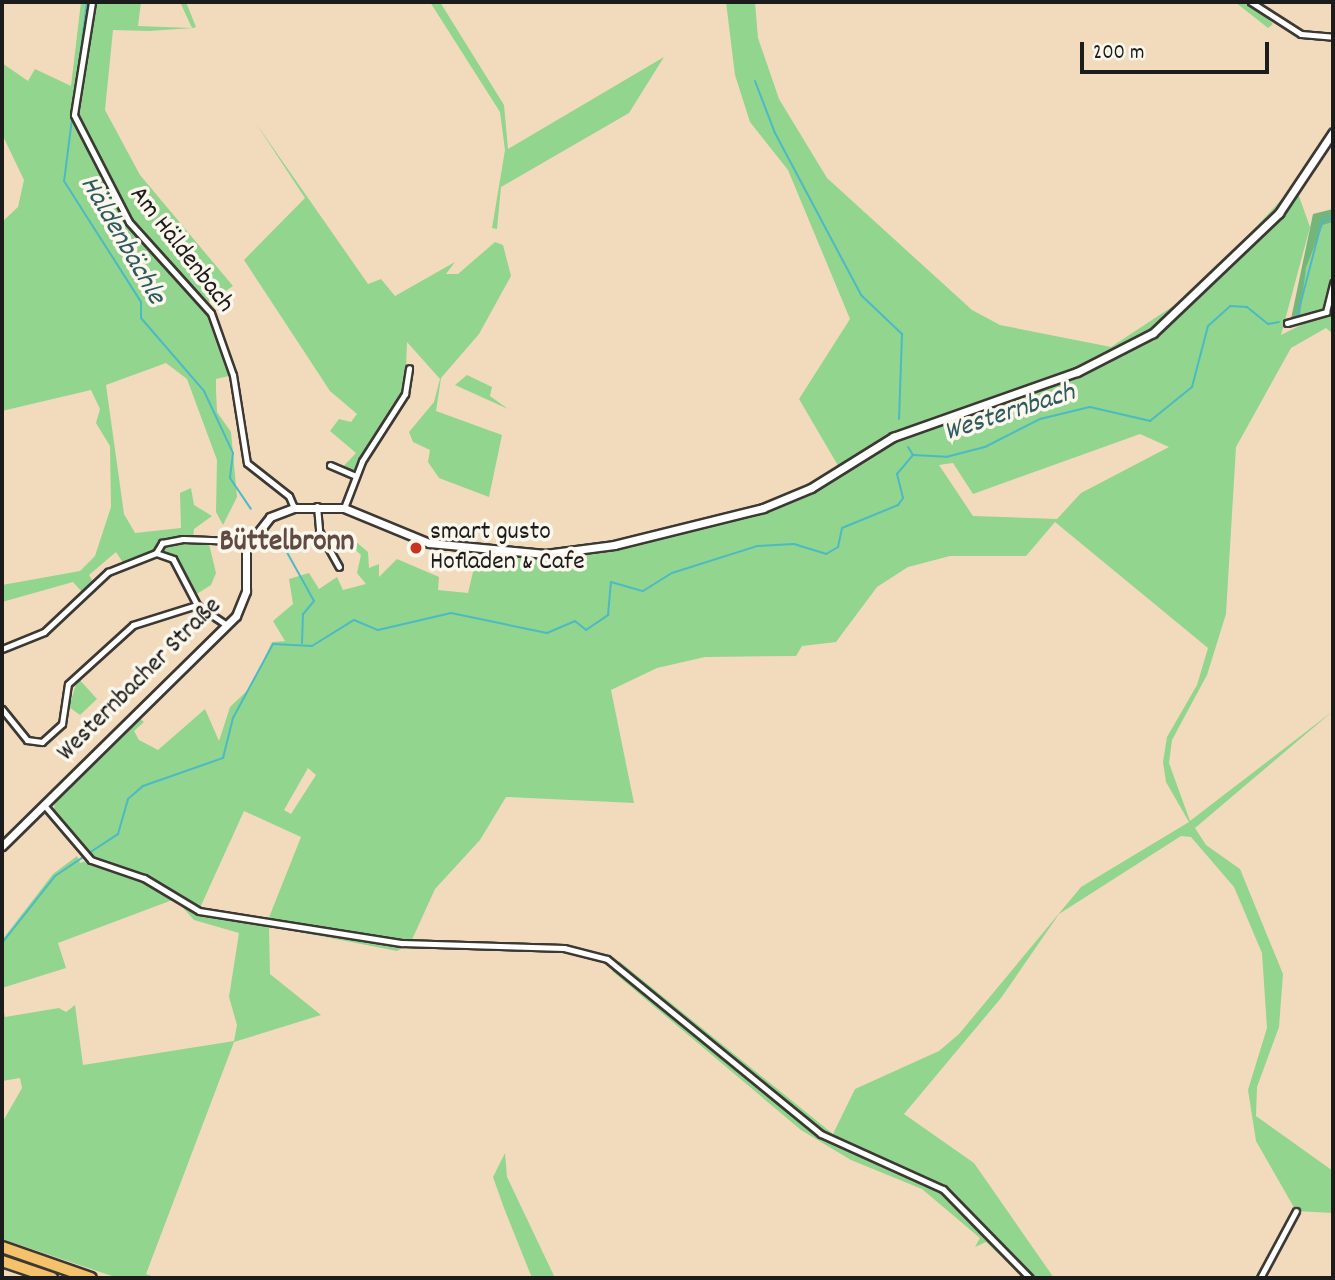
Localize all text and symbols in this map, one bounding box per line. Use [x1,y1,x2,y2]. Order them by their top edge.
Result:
scale bar [1083,28,1272,72]
text: 200 m [1093,39,1144,69]
water label: Häldenbächle [71,171,171,311]
street label: Am Häldenbach [122,181,240,319]
water label: Westernbach [940,377,1080,451]
place label: smart gusto Hofladen & Cafe [430,517,585,578]
district label: Büttelbronn [220,526,354,562]
marker: smart gusto Hofladen & Cafe [408,540,424,556]
street label: Westernbacher Straße [51,591,229,769]

